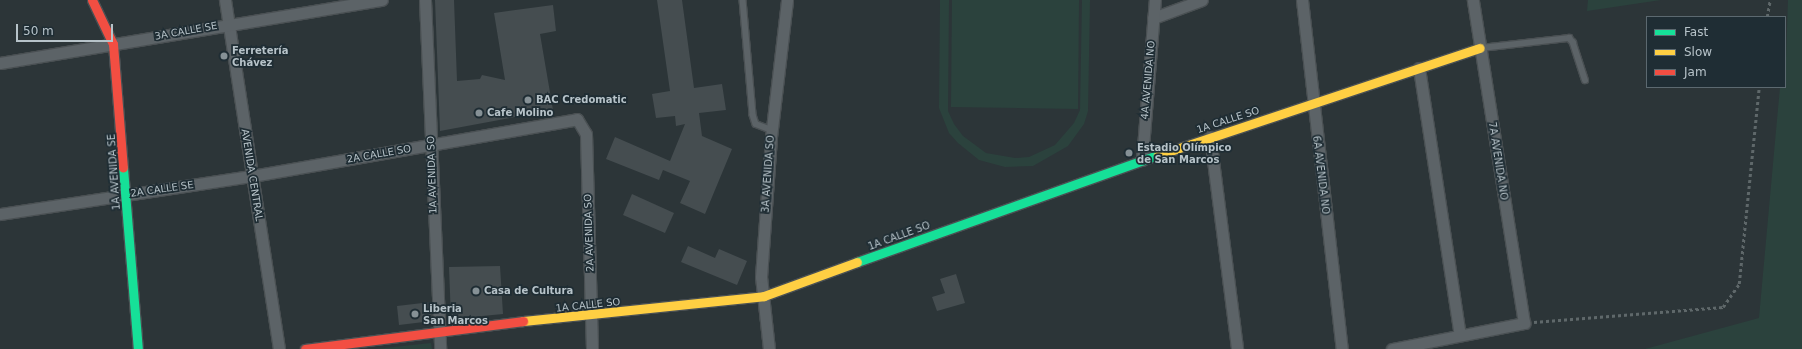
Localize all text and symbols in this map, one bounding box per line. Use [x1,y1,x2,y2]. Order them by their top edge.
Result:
scale bar [18,16,115,42]
legend [1646,16,1786,88]
street label: 3A CALLE SE [154,20,218,42]
text: 50 m [23,24,54,38]
text: Fast [1684,25,1708,39]
street label: 4A AVENIDA NO [1139,40,1157,120]
place label: Ferretería Chávez [232,44,289,68]
text: Slow [1684,45,1712,59]
marker: Ferretería Chávez [219,51,229,61]
text: Jam [1684,65,1707,79]
place label: BAC Credomatic [536,94,627,106]
marker: BAC Credomatic [523,95,533,105]
street label: 1A CALLE SO [1195,104,1261,136]
place label: Cafe Molino [487,107,553,119]
marker: Cafe Molino [474,108,484,118]
street label: 7A AVENIDA NO [1486,121,1510,201]
street label: AVENIDA CENTRAL [239,128,265,222]
street label: 1A AVENIDA SE [105,133,123,211]
street label: 3A AVENIDA SO [759,135,777,213]
street label: 6A AVENIDA NO [1310,135,1332,215]
street label: 1A AVENIDA SO [425,136,439,214]
place label: Estadio Olímpico de San Marcos [1137,141,1231,164]
street label: 2A CALLE SO [346,142,412,166]
marker: Estadio Olímpico de San Marcos [1124,148,1134,158]
street label: 2A CALLE SE [130,179,194,199]
street label: 2A AVENIDA SO [582,194,596,272]
street label: 1A CALLE SO [866,219,932,253]
place label: Casa de Cultura [484,285,573,297]
marker: Casa de Cultura [471,286,481,296]
street label: 1A CALLE SO [555,296,621,314]
place label: Liberia San Marcos [423,302,488,326]
marker: Liberia San Marcos [410,309,420,319]

